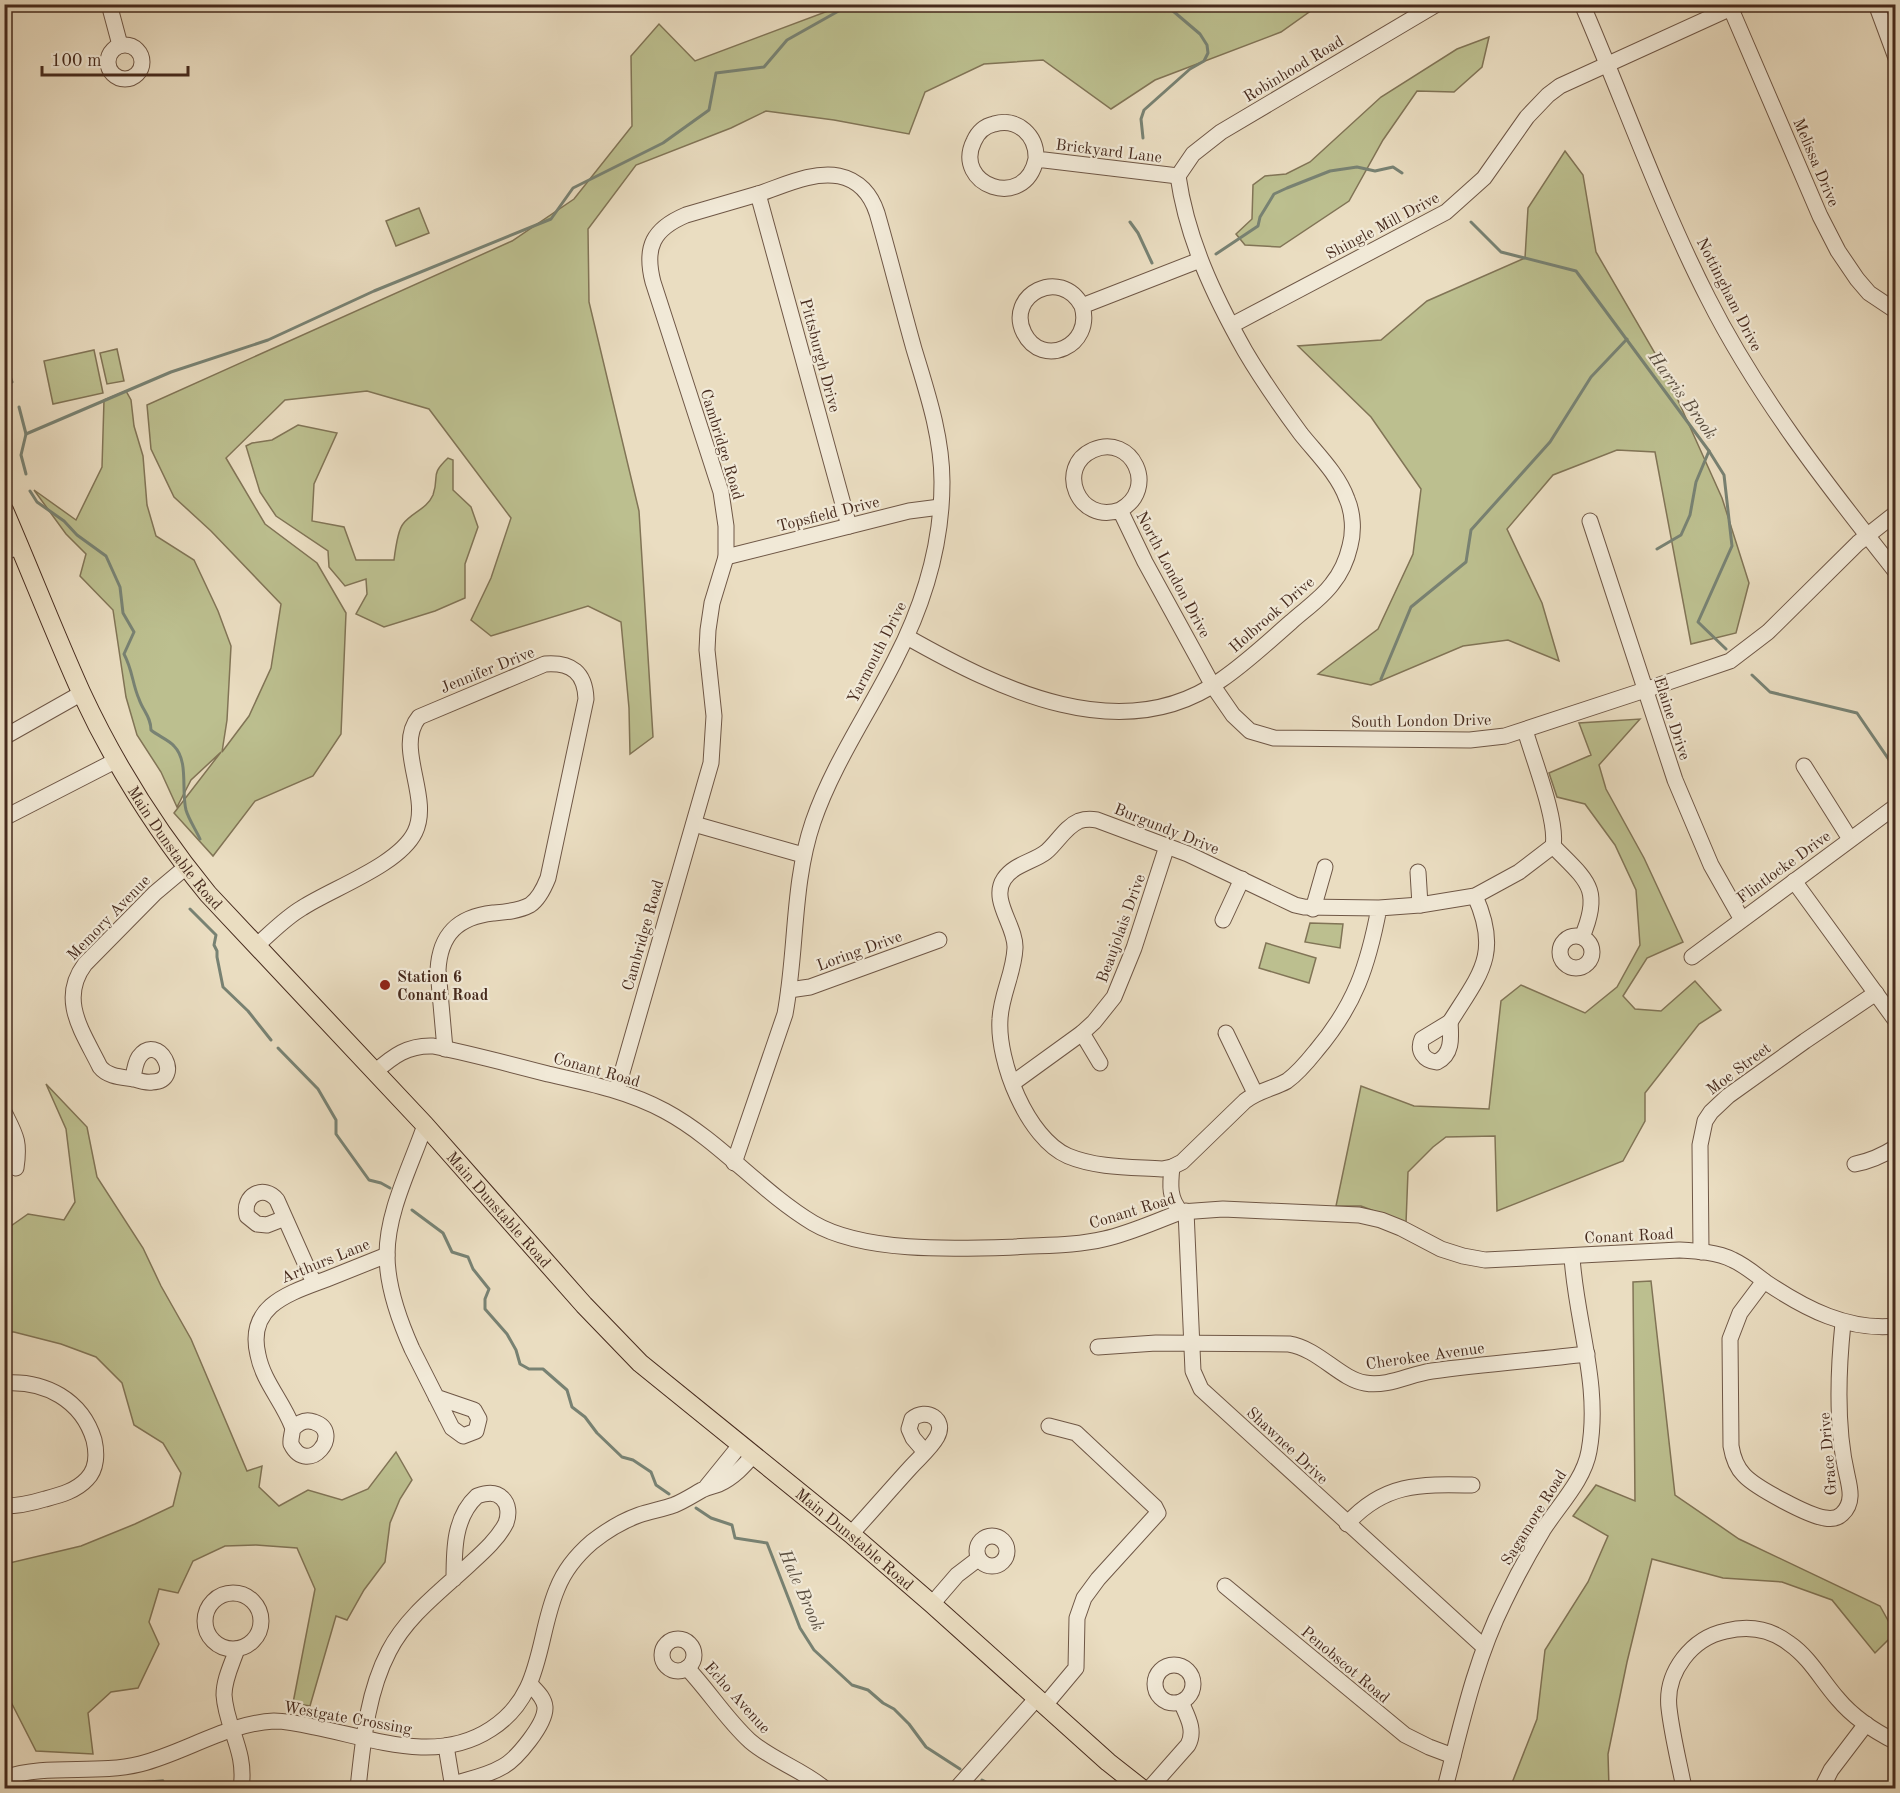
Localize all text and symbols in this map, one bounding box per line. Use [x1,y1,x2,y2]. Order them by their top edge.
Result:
street label: Robinhood Road [1241,34,1347,106]
scale bar [42,39,188,77]
text: 100 m [51,52,102,70]
street label: Melissa Drive [1789,116,1841,209]
street label: Brickyard Lane [1055,138,1163,166]
street label: Shingle Mill Drive [1324,190,1442,263]
street label: Nottingham Drive [1693,235,1764,354]
street label: Pittsburgh Drive [796,297,842,414]
water label: Harris Brook [1644,348,1720,443]
street label: Cambridge Road [697,387,746,502]
street label: Topsfield Drive [776,494,881,535]
street label: North London Drive [1132,509,1212,641]
street label: Holbrook Drive [1227,574,1318,657]
street label: Yarmouth Drive [845,600,910,706]
street label: Jennifer Drive [439,645,537,697]
street label: Elaine Drive [1650,675,1692,762]
street label: South London Drive [1351,713,1491,731]
street label: Main Dunstable Road [124,784,224,914]
street label: Burgundy Drive [1111,802,1221,858]
street label: Flintlocke Drive [1734,828,1834,907]
street label: Beaujolais Drive [1095,872,1149,985]
street label: Memory Avenue [65,873,154,964]
street label: Cambridge Road [620,878,667,993]
street label: Loring Drive [815,929,905,975]
place label: Station 6 Conant Road [397,970,489,1004]
marker: Station 6 Conant Road [378,978,392,992]
street label: Moe Street [1704,1040,1775,1099]
street label: Conant Road [551,1051,642,1091]
street label: Main Dunstable Road [442,1149,553,1272]
street label: Conant Road [1087,1191,1178,1233]
street label: Conant Road [1584,1227,1674,1247]
street label: Arthurs Lane [279,1237,372,1287]
street label: Cherokee Avenue [1365,1341,1486,1373]
street label: Shawnee Drive [1243,1405,1330,1488]
street label: Grace Drive [1817,1412,1841,1496]
street label: Sagamore Road [1499,1468,1570,1569]
street label: Main Dunstable Road [791,1486,916,1594]
water label: Hale Brook [775,1546,827,1634]
street label: Penobscot Road [1298,1624,1392,1707]
street label: Echo Avenue [700,1660,773,1737]
street label: Westgate Crossing [282,1700,413,1738]

